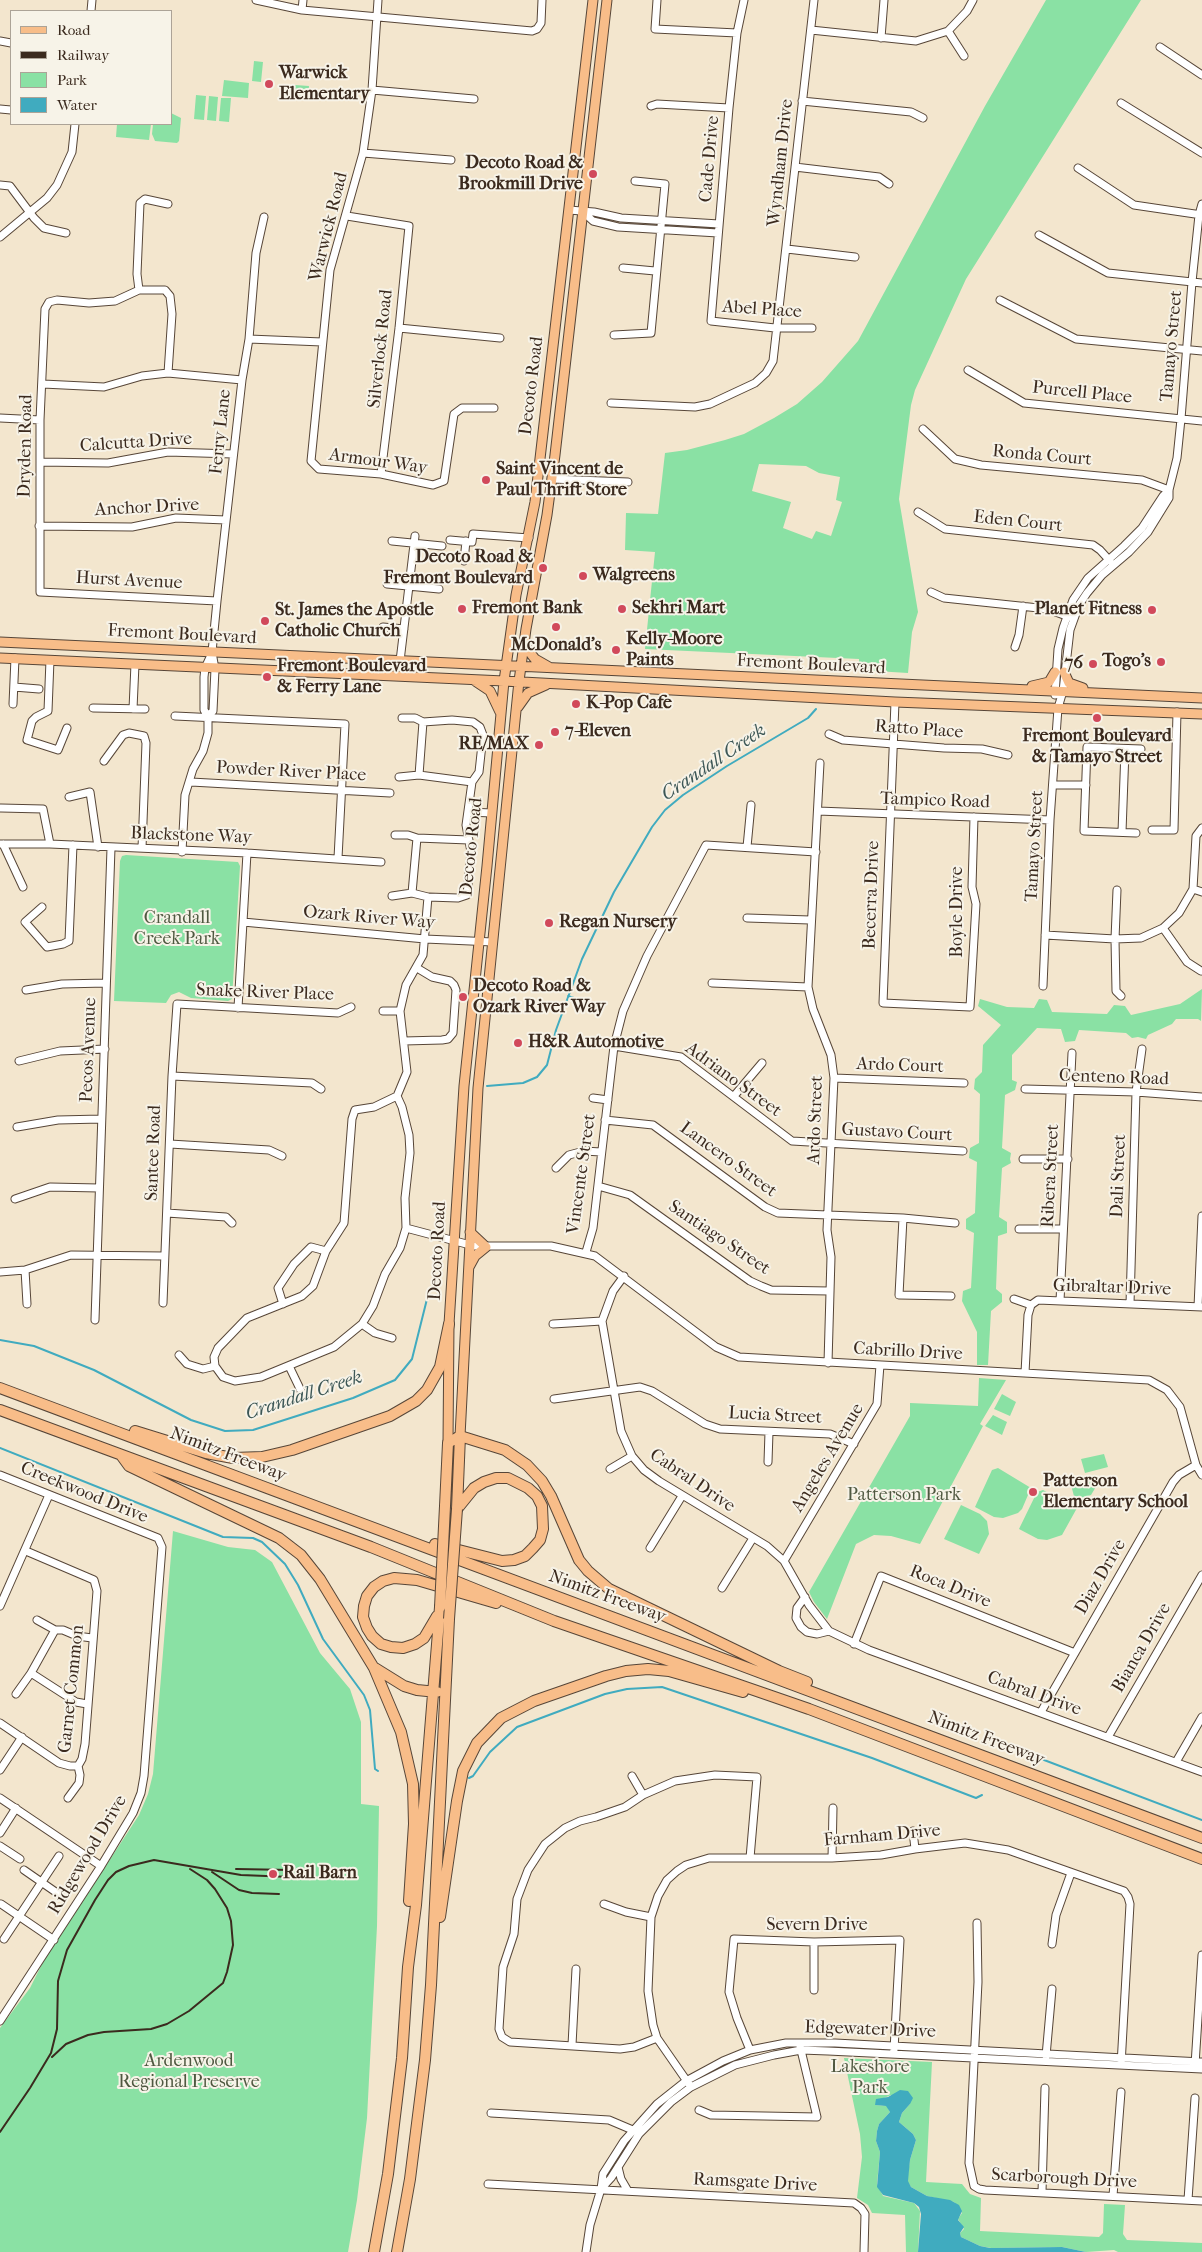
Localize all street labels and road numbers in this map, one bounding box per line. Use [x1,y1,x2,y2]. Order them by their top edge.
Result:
street label: Wyndham Drive [764,98,798,228]
street label: Cade Drive [695,115,725,203]
street label: Warwick Road [305,170,353,284]
street label: Silverlock Road [364,288,398,410]
street label: Tamayo Street [1156,289,1188,403]
street label: Abel Place [721,296,803,324]
street label: Decoto Road [515,336,549,436]
street label: Purcell Place [1031,377,1133,409]
street label: Ferry Lane [206,388,236,476]
street label: Dryden Road [14,394,38,498]
street label: Calcutta Drive [79,428,193,458]
street label: Ronda Court [991,441,1093,471]
street label: Armour Way [328,444,428,480]
street label: Anchor Drive [94,494,200,522]
street label: Eden Court [972,507,1064,537]
street label: Hurst Avenue [75,567,183,595]
street label: Fremont Boulevard [107,620,257,650]
street label: Fremont Boulevard [736,650,886,680]
street label: Ratto Place [874,716,964,744]
street label: Powder River Place [215,757,367,787]
street label: Tampico Road [880,788,990,814]
street label: Tamayo Street [1021,790,1049,902]
street label: Decoto Road [456,797,488,897]
street label: Blackstone Way [130,823,252,849]
street label: Becerra Drive [859,840,885,950]
street label: Boyle Drive [947,866,969,958]
street label: Ozark River Way [302,901,436,935]
street label: Snake River Place [196,980,334,1006]
street label: Pecos Avenue [76,997,102,1103]
street label: Adriano Street [681,1038,785,1122]
street label: Ardo Court [856,1054,944,1078]
street label: Centeno Road [1059,1065,1169,1091]
street label: Ardo Street [804,1075,828,1165]
street label: Santee Road [142,1105,166,1201]
street label: Vincente Street [563,1112,601,1236]
street label: Lancero Street [675,1118,781,1202]
street label: Gustavo Court [841,1119,953,1147]
street label: Ribera Street [1037,1124,1065,1228]
street label: Dali Street [1107,1134,1131,1218]
street label: Santiago Street [664,1196,774,1280]
street label: Decoto Road [425,1201,451,1301]
street label: Gibraltar Drive [1052,1275,1172,1301]
street label: Cabrillo Drive [853,1338,963,1366]
street label: Angeles Avenue [787,1400,869,1516]
street label: Lucia Street [728,1403,822,1429]
street label: Nimitz Freeway [167,1423,289,1487]
street label: Cabral Drive [645,1444,739,1518]
street label: Creekwood Drive [17,1458,151,1528]
street label: Diaz Drive [1071,1536,1131,1618]
street label: Roca Drive [906,1561,994,1613]
street label: Nimitz Freeway [546,1566,668,1628]
street label: Bianca Drive [1108,1599,1176,1697]
street label: Garnet Common [55,1624,89,1754]
street label: Cabral Drive [984,1667,1084,1721]
street label: Nimitz Freeway [925,1707,1047,1771]
street label: Ridgewood Drive [44,1791,132,1919]
street label: Farnham Drive [823,1820,941,1852]
street label: Severn Drive [766,1915,868,1937]
street label: Edgewater Drive [804,2017,936,2043]
street label: Scarborough Drive [991,2164,1137,2194]
street label: Ramsgate Drive [692,2169,818,2197]

